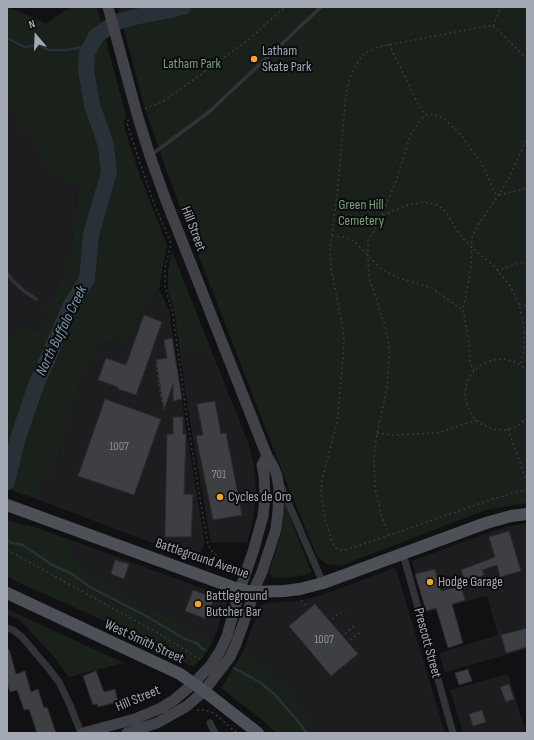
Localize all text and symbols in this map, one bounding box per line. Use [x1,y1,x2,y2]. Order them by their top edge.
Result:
north arrow [16,16,56,56]
text: N [27,17,37,31]
place label: Latham Skate Park [262,43,311,76]
marker: Latham Skate Park [249,54,259,64]
park label: Latham Park [163,56,221,72]
park label: Green Hill Cemetery [338,197,384,230]
street label: Hill Street [177,204,209,254]
water label: North Buffalo Creek [33,283,91,379]
house number: 1007 [109,440,129,454]
house number: 701 [212,468,226,482]
place label: Cycles de Oro [228,489,291,505]
marker: Cycles de Oro [215,492,225,502]
street label: Battleground Avenue [153,535,251,583]
place label: Hodge Garage [438,574,503,590]
marker: Hodge Garage [425,577,435,587]
place label: Battleground Butcher Bar [206,588,267,620]
marker: Battleground Butcher Bar [193,599,203,609]
street label: Prescott Street [410,606,444,680]
street label: West Smith Street [102,616,186,668]
house number: 1007 [314,633,334,647]
street label: Hill Street [113,682,163,716]

